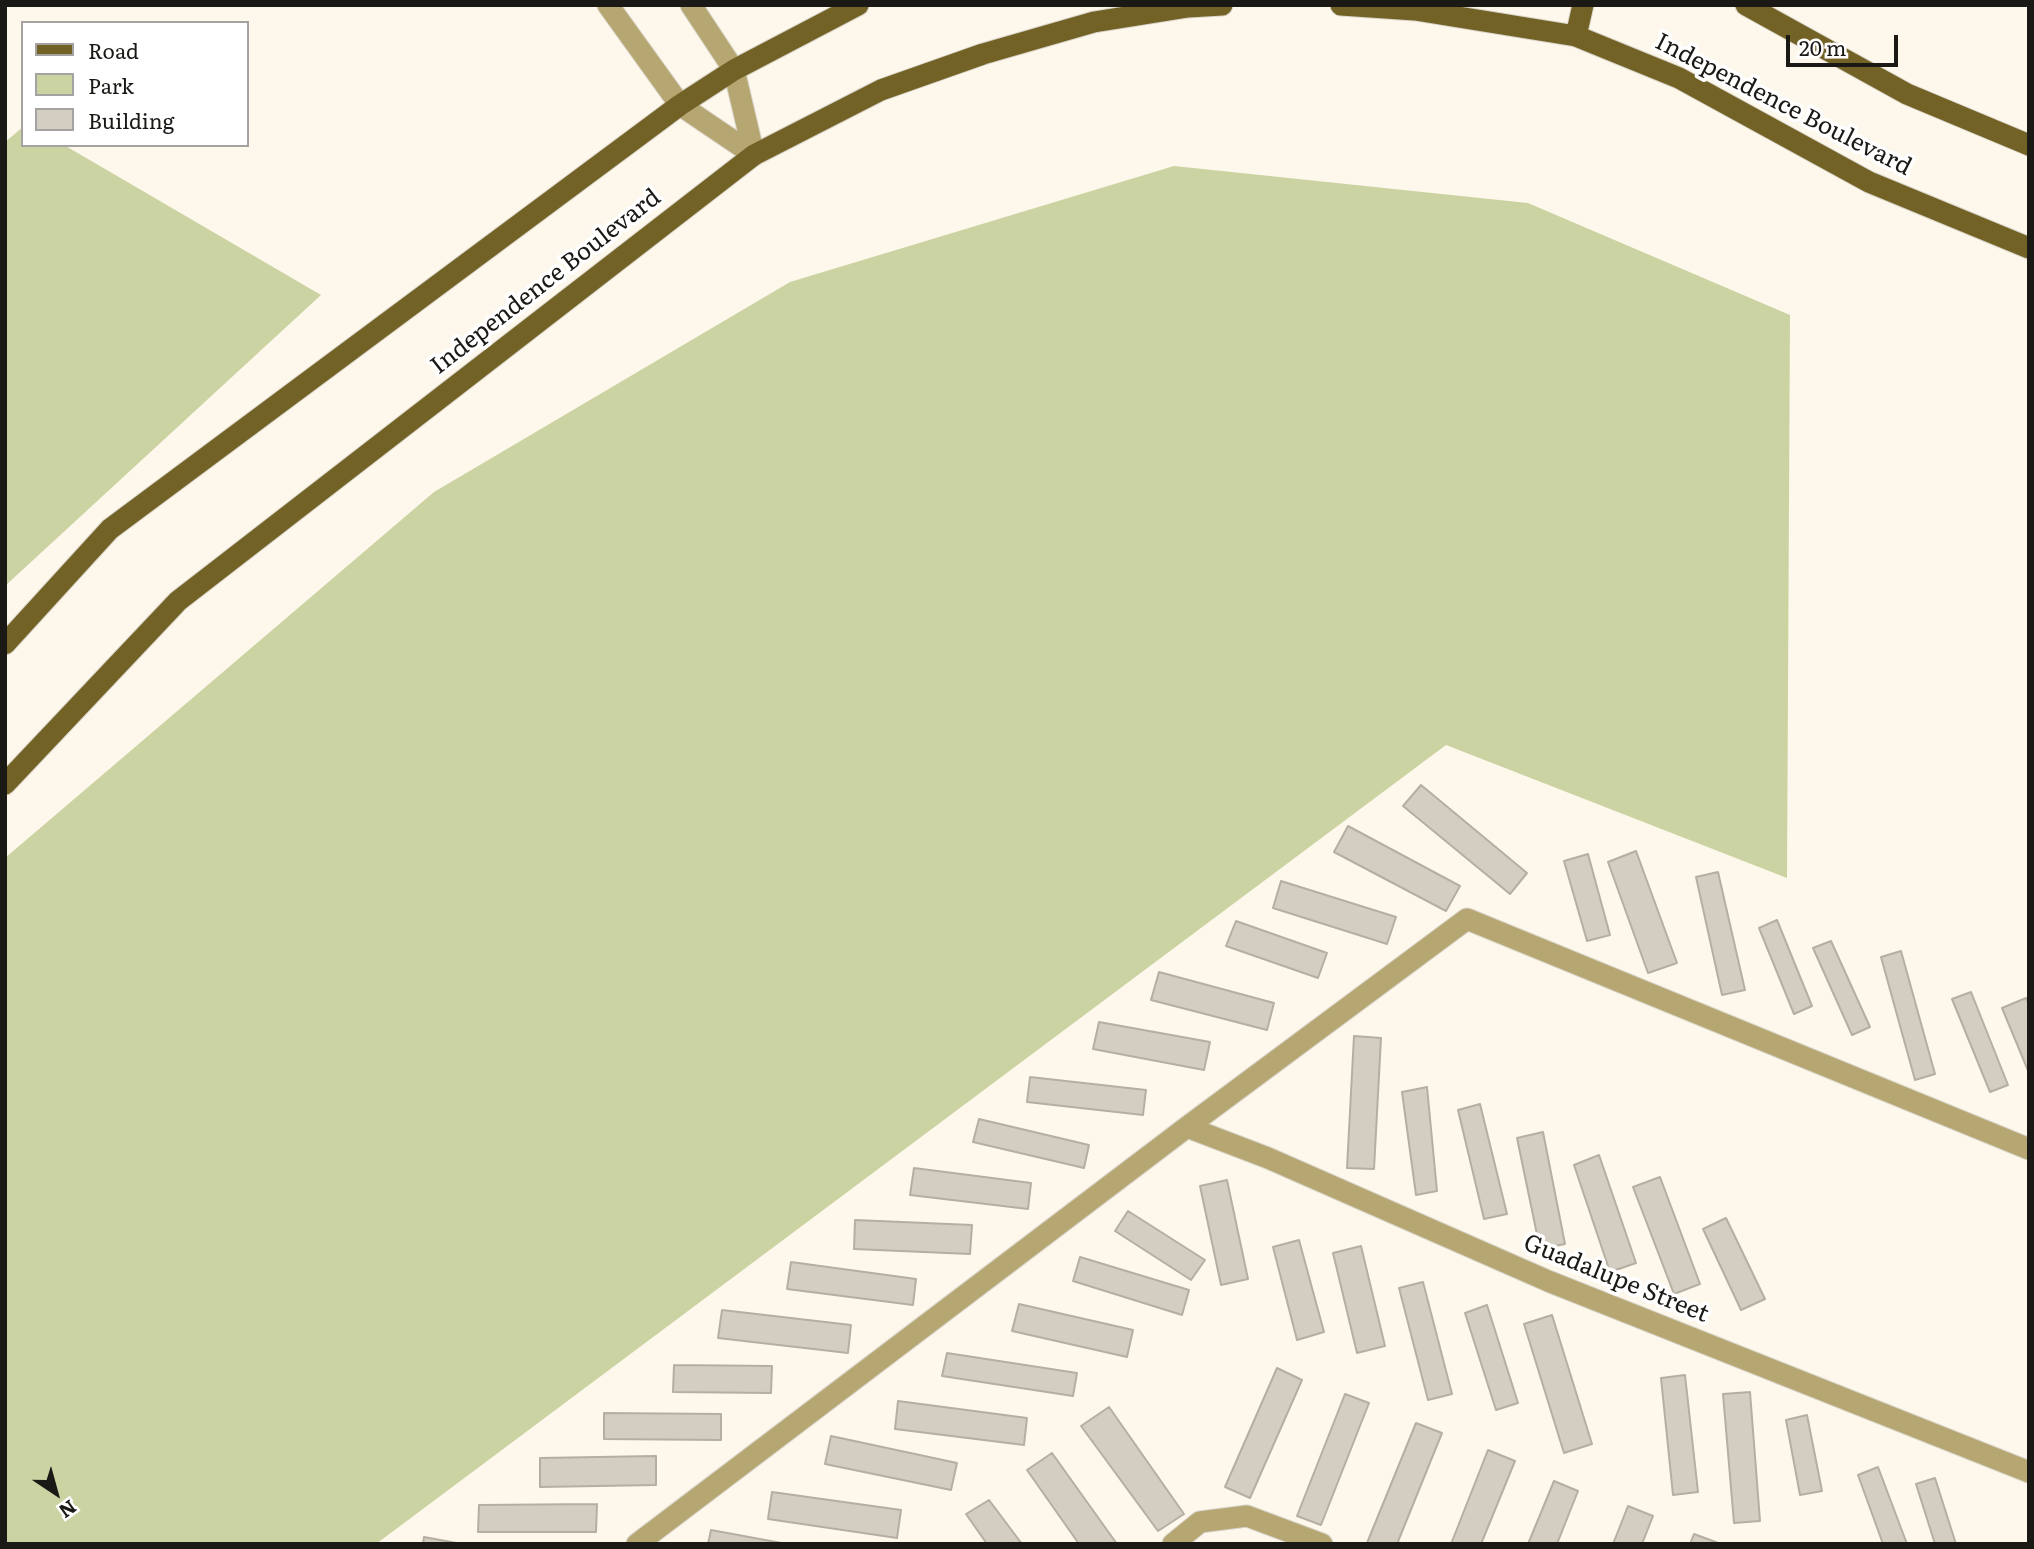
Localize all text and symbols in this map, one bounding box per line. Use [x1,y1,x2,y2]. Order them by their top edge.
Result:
legend [21,21,248,147]
scale bar [1789,21,1901,65]
street label: Independence Boulevard [1650,28,1916,182]
text: 20 m [1799,31,1846,62]
text: Road [88,34,139,65]
text: Park [88,69,134,100]
text: Building [88,104,174,135]
street label: Independence Boulevard [425,183,667,381]
street label: Guadalupe Street [1519,1229,1713,1329]
north arrow [21,1458,91,1528]
text: N [54,1494,83,1526]

